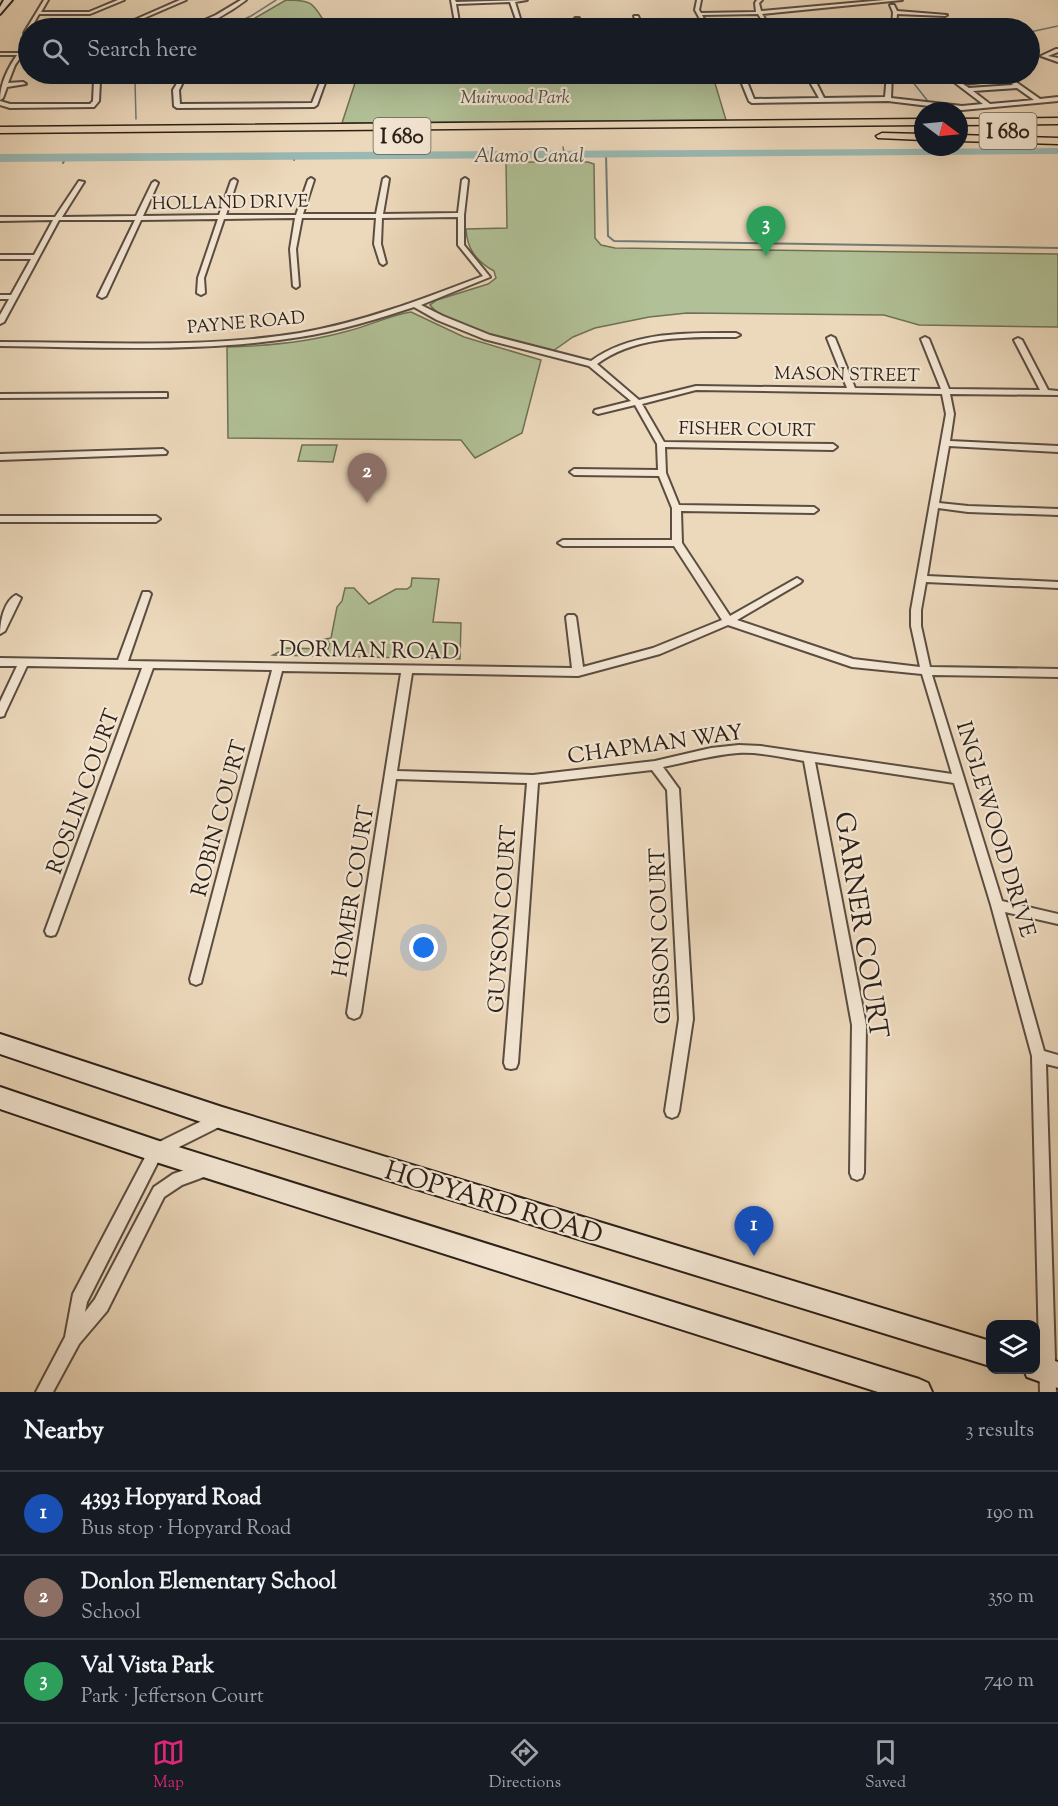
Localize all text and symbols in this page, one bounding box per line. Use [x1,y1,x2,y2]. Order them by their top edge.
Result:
search box [18,18,1040,84]
icon: search [39,35,72,68]
text: Search here [87,35,197,67]
park label: Muirwood Park [460,86,570,112]
north arrow [914,102,968,156]
road number: I 680 [980,113,1036,149]
road number: I 680 [374,118,430,154]
water label: Alamo Canal [474,143,584,172]
street label: HOLLAND DRIVE [151,190,309,218]
pin: 3 [746,206,786,256]
street label: PAYNE ROAD [186,306,306,342]
street label: MASON STREET [774,362,920,390]
street label: FISHER COURT [678,417,816,445]
pin: 2 [348,454,386,503]
street label: DORMAN ROAD [278,634,459,670]
street label: ROSLIN COURT [40,705,130,879]
street label: CHAPMAN WAY [566,718,746,774]
street label: INGLEWOOD DRIVE [946,718,1042,942]
street label: ROBIN COURT [185,736,257,901]
street label: HOMER COURT [326,803,384,980]
street label: GARNER COURT [822,809,897,1042]
street label: GUYSON COURT [481,824,527,1014]
street label: GIBSON COURT [643,847,681,1025]
your location [409,933,438,962]
street label: HOPYARD ROAD [379,1153,607,1256]
pin: 1 [734,1206,774,1256]
map controls [986,1320,1040,1374]
button: layers [986,1320,1040,1374]
text: Nearby [24,1413,104,1450]
text: 3 results [965,1417,1034,1446]
text: 4393 Hopyard Road [81,1483,261,1515]
text: 1 [40,1499,47,1528]
text: 190 m [986,1499,1034,1528]
text: Bus stop · Hopyard Road [81,1515,291,1544]
text: Donlon Elementary School [81,1567,337,1599]
text: 2 [39,1583,48,1612]
text: 350 m [988,1583,1034,1612]
text: School [81,1599,141,1628]
text: Val Vista Park [81,1651,214,1683]
text: 3 [39,1667,48,1696]
text: 740 m [984,1667,1034,1696]
text: Park · Jefferson Court [81,1683,264,1712]
tab: Map [152,1736,185,1795]
tab: Directions [489,1736,561,1795]
tab: Saved [865,1736,906,1795]

